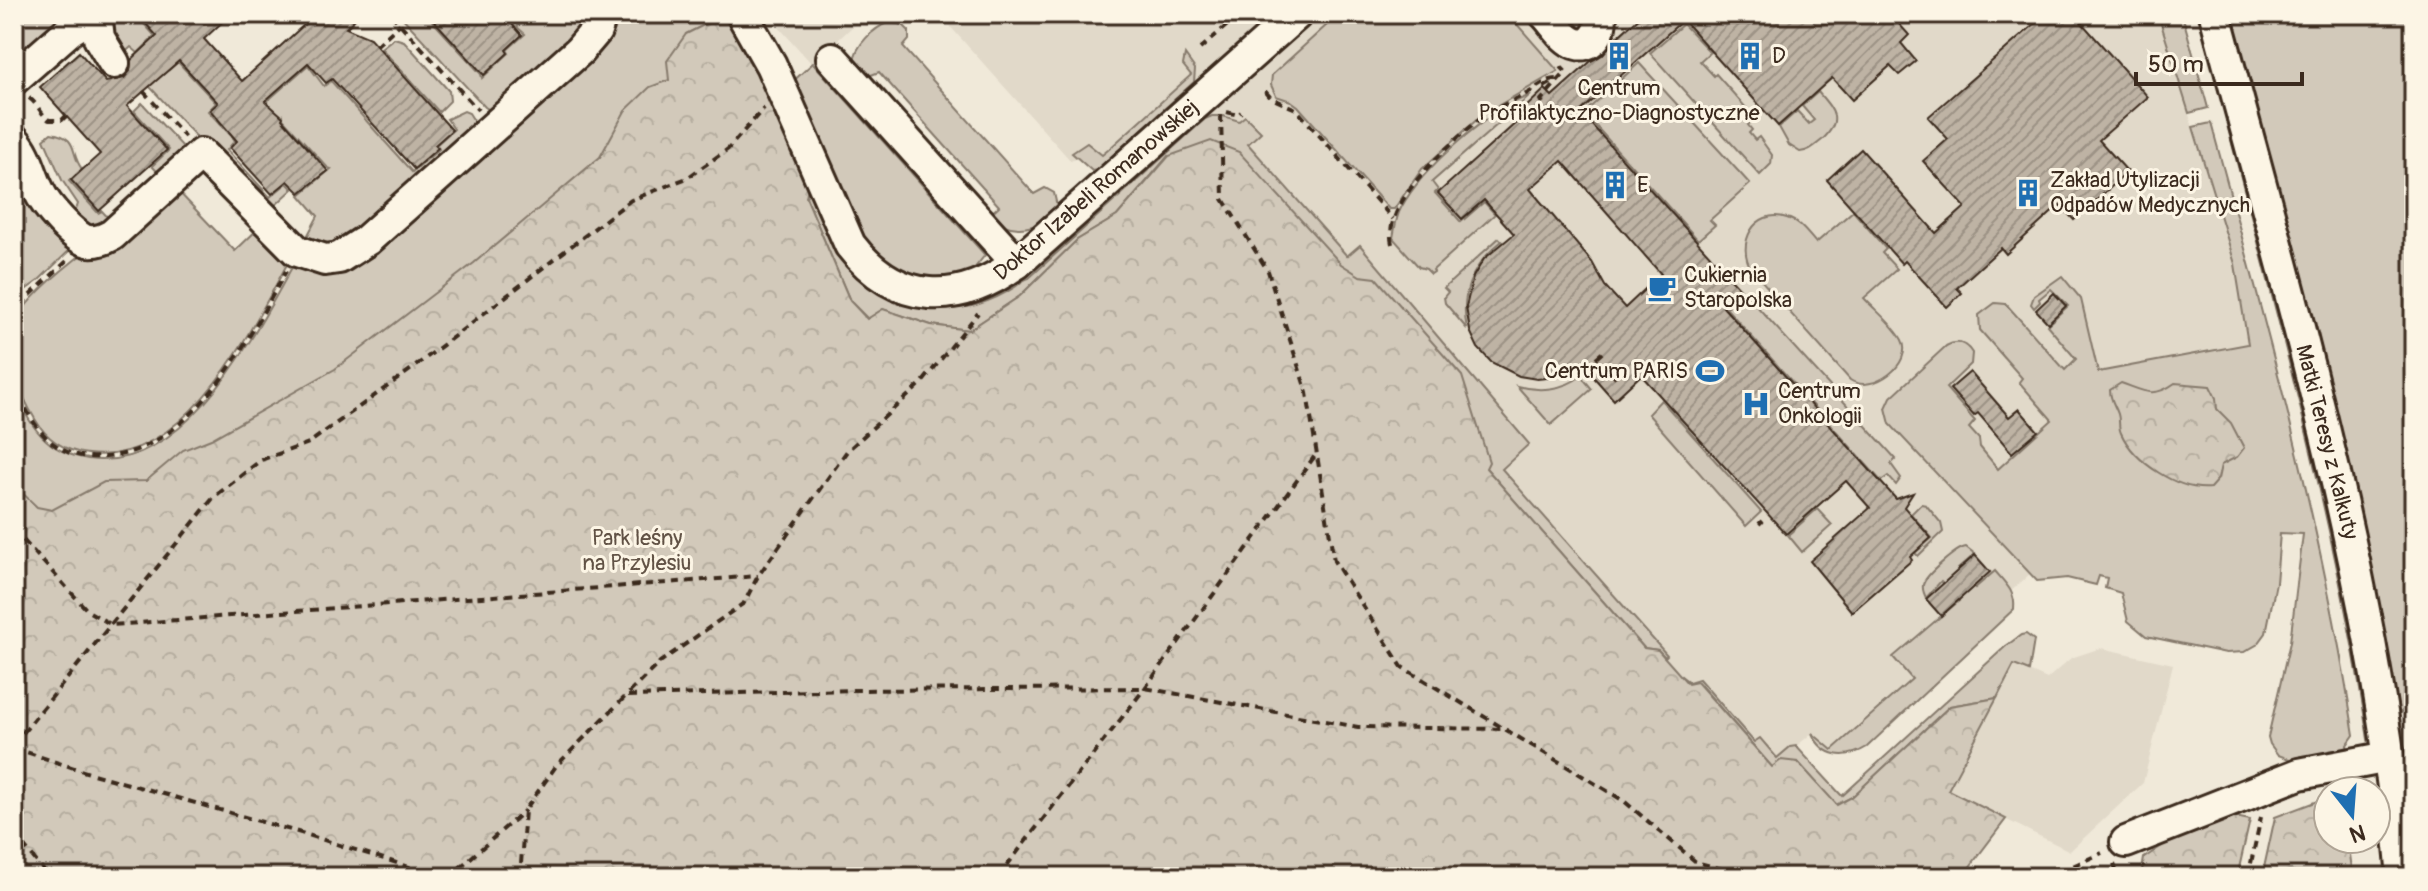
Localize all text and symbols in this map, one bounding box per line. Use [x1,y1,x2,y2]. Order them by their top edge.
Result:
scale bar [2136,36,2302,86]
building icon: Centrum Profilaktyczno-Diagnostyczne [1604,41,1634,71]
building icon: D [1735,41,1765,71]
place label: D [1772,42,1786,70]
text: 50 m [2148,50,2204,79]
place label: Centrum Profilaktyczno-Diagnostyczne [1478,74,1760,127]
street label: Doktor Izabeli Romanowskiej [988,93,1204,287]
place label: Zakład Utylizacji Odpadów Medycznych [2050,166,2250,219]
building icon: E [1600,170,1630,200]
place label: E [1637,171,1648,199]
building icon: Zakład Utylizacji Odpadów Medycznych [2013,178,2043,208]
place label: Cukiernia Staropolska [1684,261,1792,314]
cafe icon: Cukiernia Staropolska [1647,273,1677,303]
street label: Matki Teresy z Kalkuty [2289,342,2365,542]
sports icon: Centrum PARIS [1695,356,1725,386]
place label: Centrum PARIS [1545,357,1688,385]
place label: Centrum Onkologii [1778,377,1861,430]
hospital icon: Centrum Onkologii [1741,389,1771,419]
park label: Park leśny na Przylesiu [583,524,691,577]
north arrow [2312,775,2392,855]
text: N [2346,818,2369,849]

